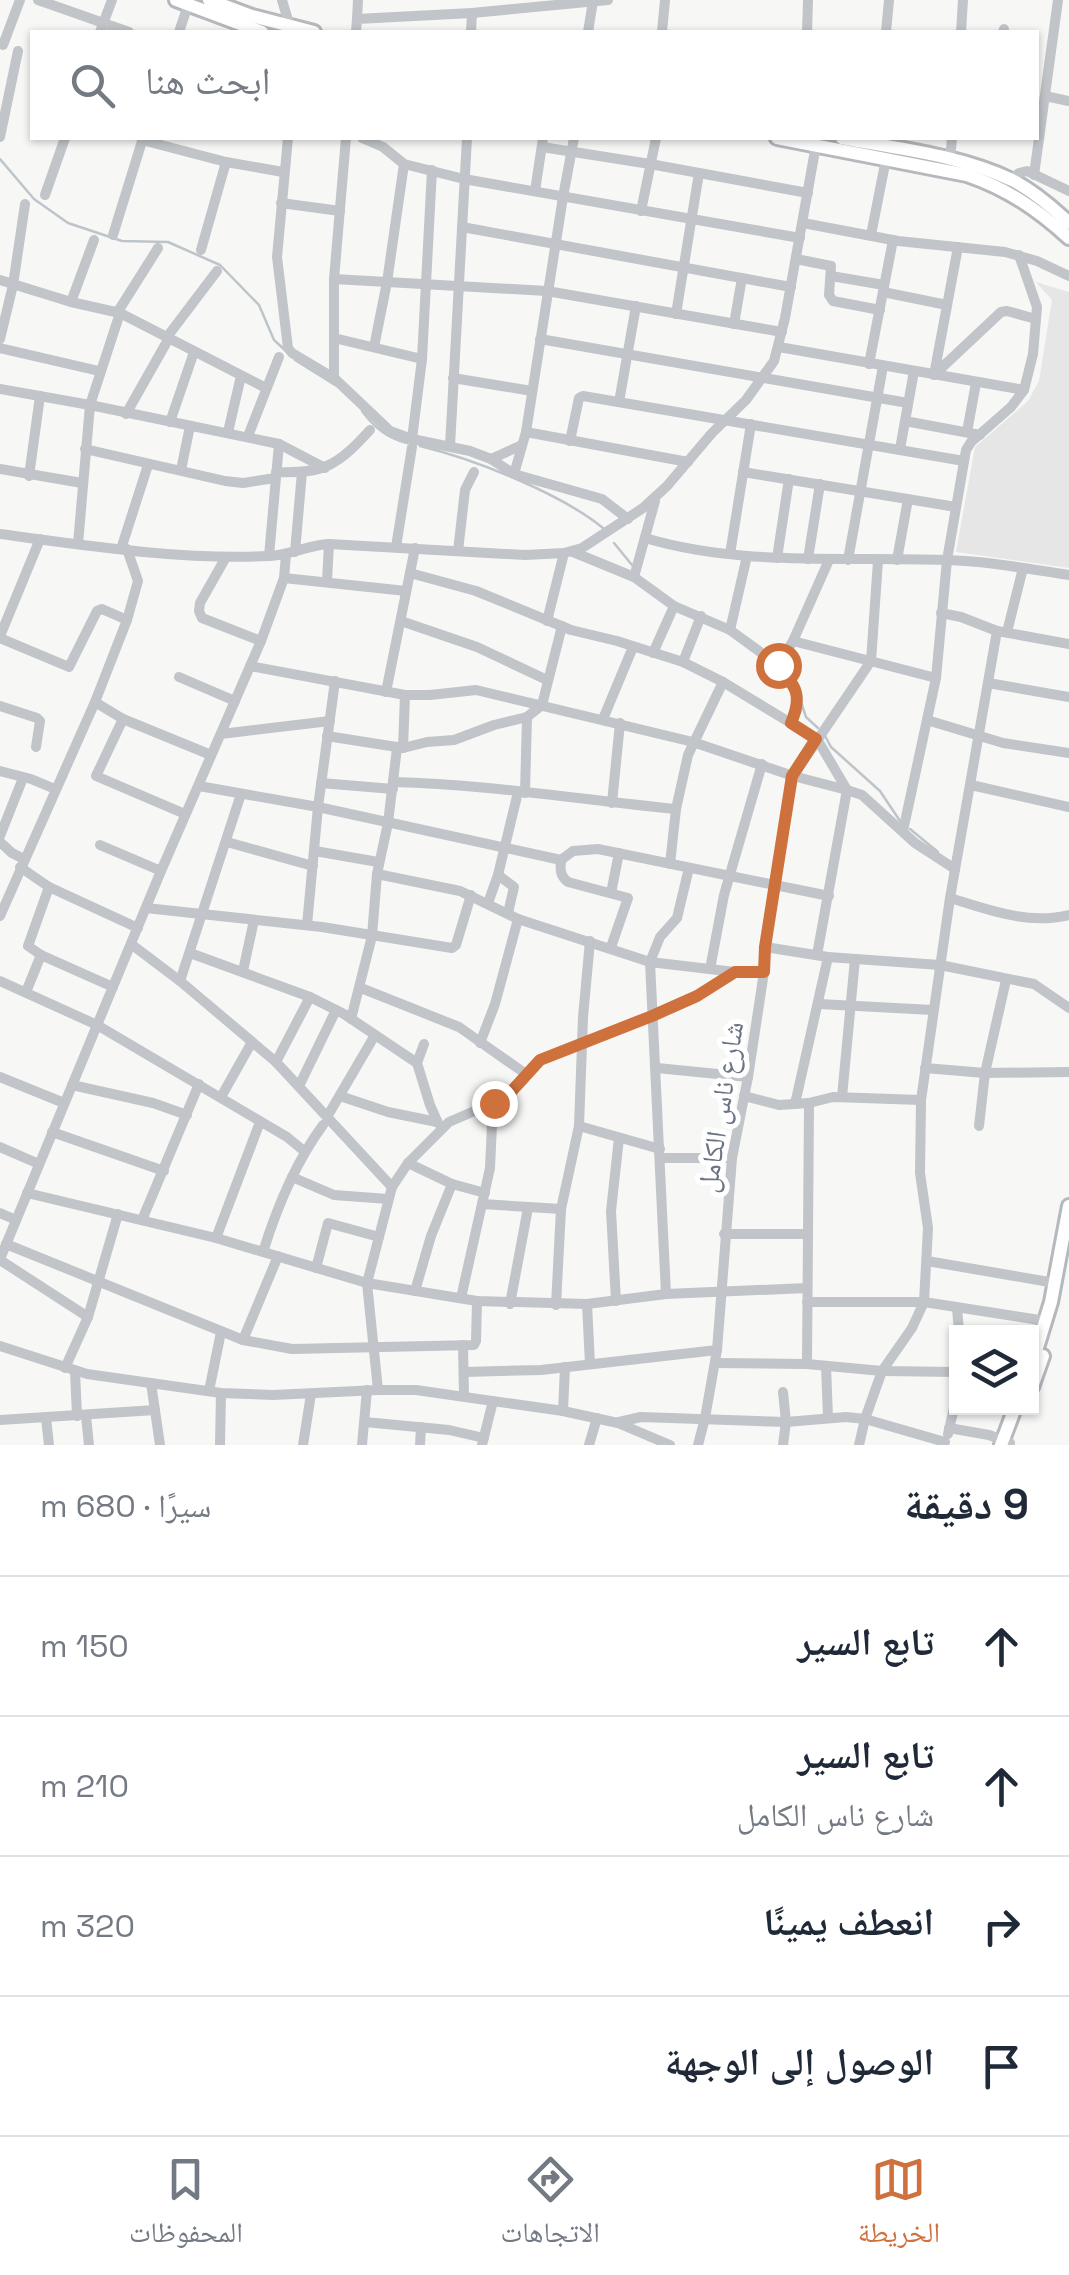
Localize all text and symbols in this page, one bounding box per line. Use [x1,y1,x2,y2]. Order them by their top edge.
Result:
search box [30,30,1039,140]
text: ابحث هنا [145,57,271,105]
icon: search [65,58,120,113]
route start [756,643,802,689]
street label: شارع ناس الكامل [689,1019,751,1195]
route end [472,1081,518,1127]
map controls [949,1325,1039,1415]
button: layers [949,1325,1039,1415]
text: 9 دقيقة [904,1478,1029,1531]
text: سيرًا · 680 m [40,1486,211,1526]
text: تابع السير [798,1618,934,1666]
icon: ahead [974,1619,1029,1674]
text: 150 m [40,1626,129,1666]
text: تابع السير [798,1731,934,1779]
icon: ahead [974,1759,1029,1814]
text: 210 m [40,1766,129,1806]
text: شارع ناس الكامل [737,1795,934,1835]
text: انعطف يمينًا [763,1898,934,1946]
icon: right [974,1899,1029,1954]
text: 320 m [40,1906,135,1946]
text: الوصول إلى الوجهة [665,2038,934,2086]
icon: arrive [974,2039,1029,2094]
tab: المحفوظات [129,2152,243,2260]
tab: الاتجاهات [501,2152,600,2260]
tab: الخريطة [858,2152,940,2260]

